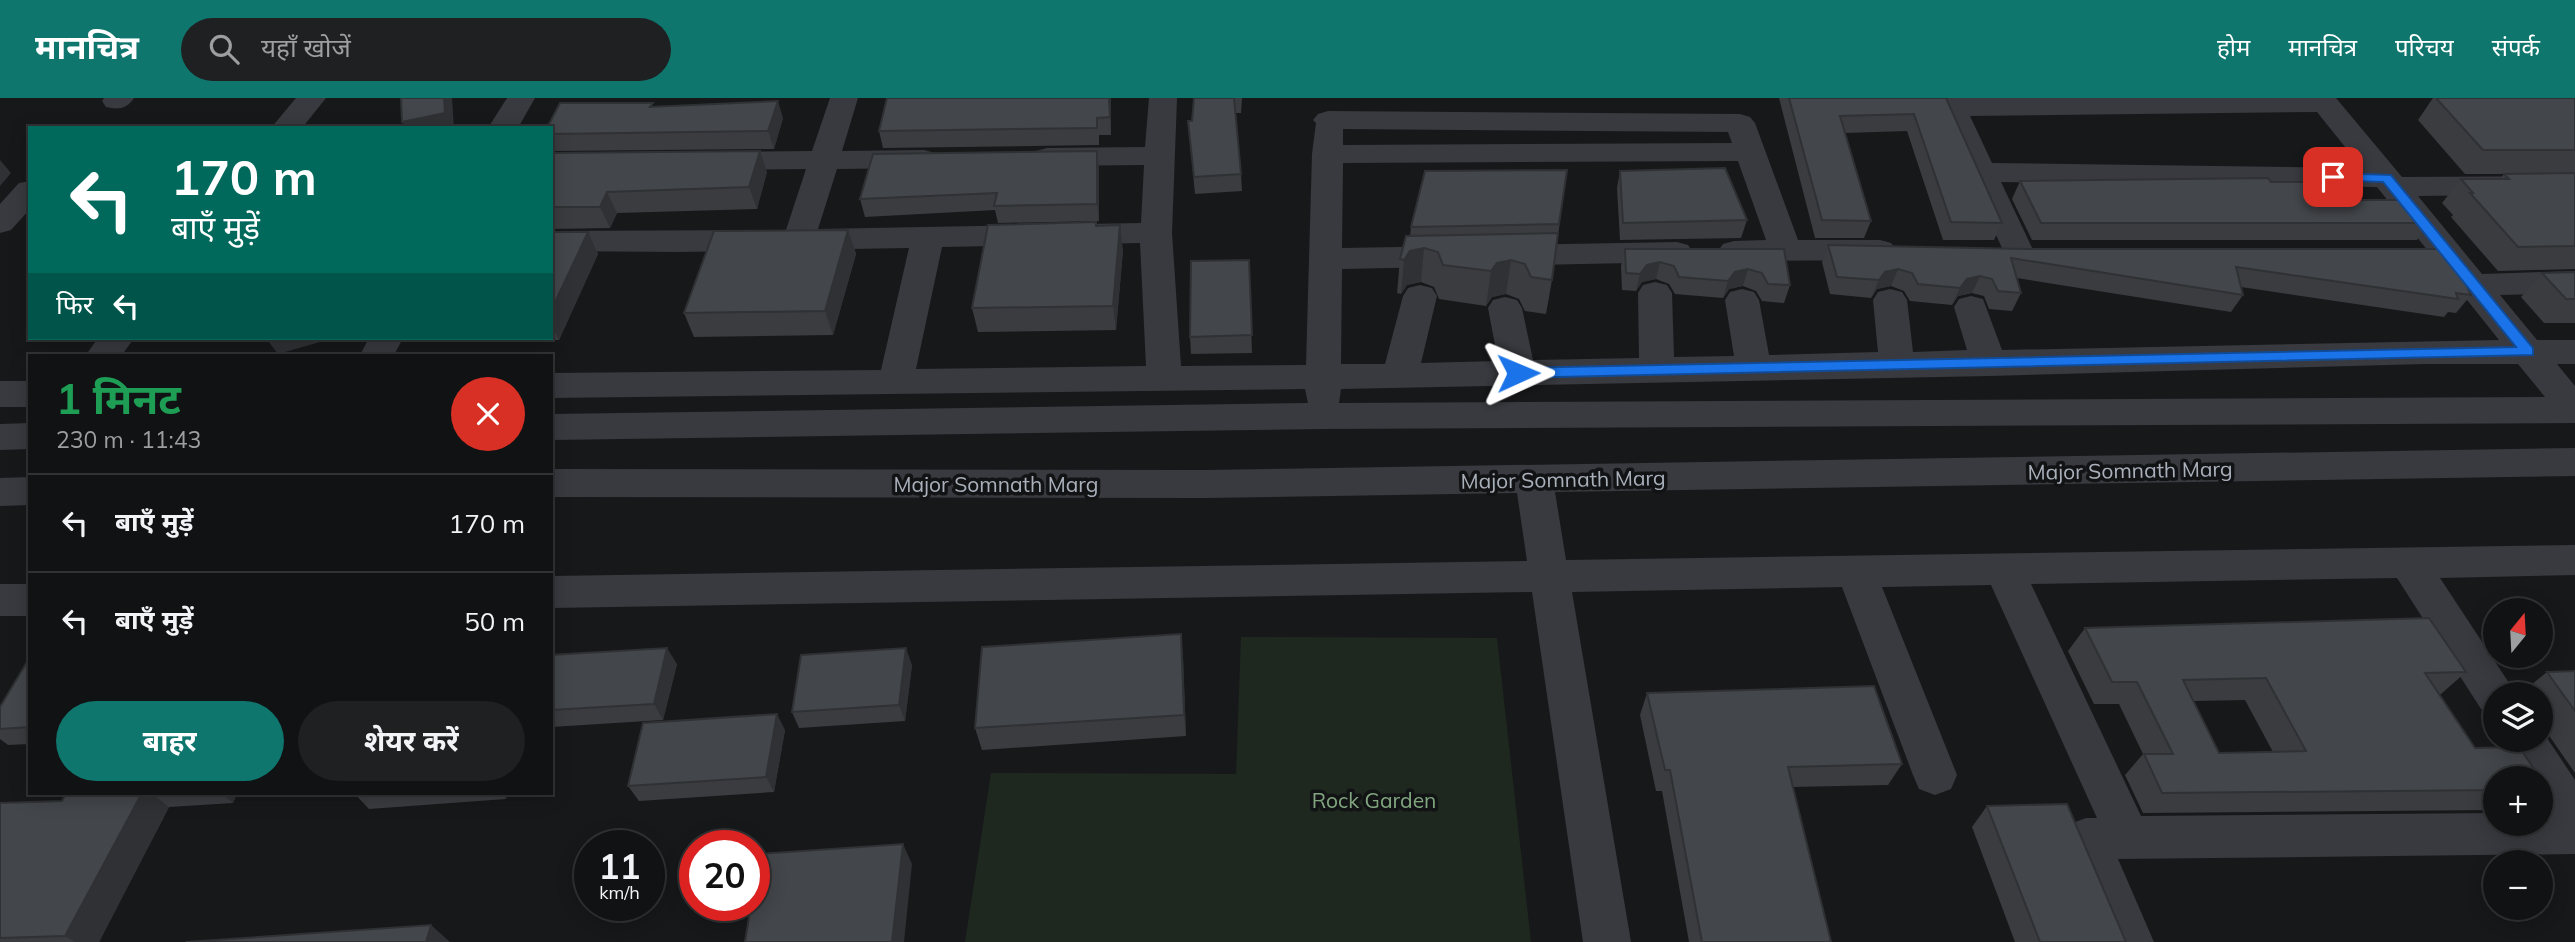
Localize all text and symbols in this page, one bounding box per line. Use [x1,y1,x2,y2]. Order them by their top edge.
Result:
search box [181,18,671,81]
text: मानचित्र [35,26,139,67]
icon: search [205,30,243,68]
text: यहाँ खोजें [261,31,351,64]
text: होम [2217,32,2250,62]
text: मानचित्र [2288,32,2357,62]
text: परिचय [2395,32,2454,62]
text: संपर्क [2492,32,2540,62]
text: 170 m [171,146,317,207]
pin [2303,147,2363,207]
icon: left [56,154,147,245]
icon: arrive [2314,158,2352,196]
text: बाएँ मुड़ें [171,207,260,247]
icon: left [107,287,145,325]
text: फिर [56,288,93,321]
position arrow [1481,336,1555,410]
text: 1 मिनट [56,372,181,425]
button: close [451,377,525,451]
text: 230 m · 11:43 [56,425,201,454]
street label: Major Somnath Marg [2027,455,2233,485]
street label: Major Somnath Marg [1460,464,1666,494]
street label: Major Somnath Marg [893,471,1099,497]
icon: left [56,504,94,542]
text: बाएँ मुड़ें [115,505,193,538]
text: 170 m [449,507,525,540]
north arrow [2483,598,2553,668]
map controls [2483,598,2553,920]
icon: left [56,602,94,640]
text: बाएँ मुड़ें [115,603,193,636]
text: 50 m [464,605,525,638]
button: layers [2483,682,2553,752]
button: बाहर [56,701,284,781]
button: शेयर करें [298,701,525,781]
button: + [2483,766,2553,836]
park label: Rock Garden [1312,787,1436,813]
speed limit sign: 20 [679,830,770,921]
text: 11 [598,844,641,888]
button: − [2483,850,2553,920]
text: km/h [599,881,640,904]

